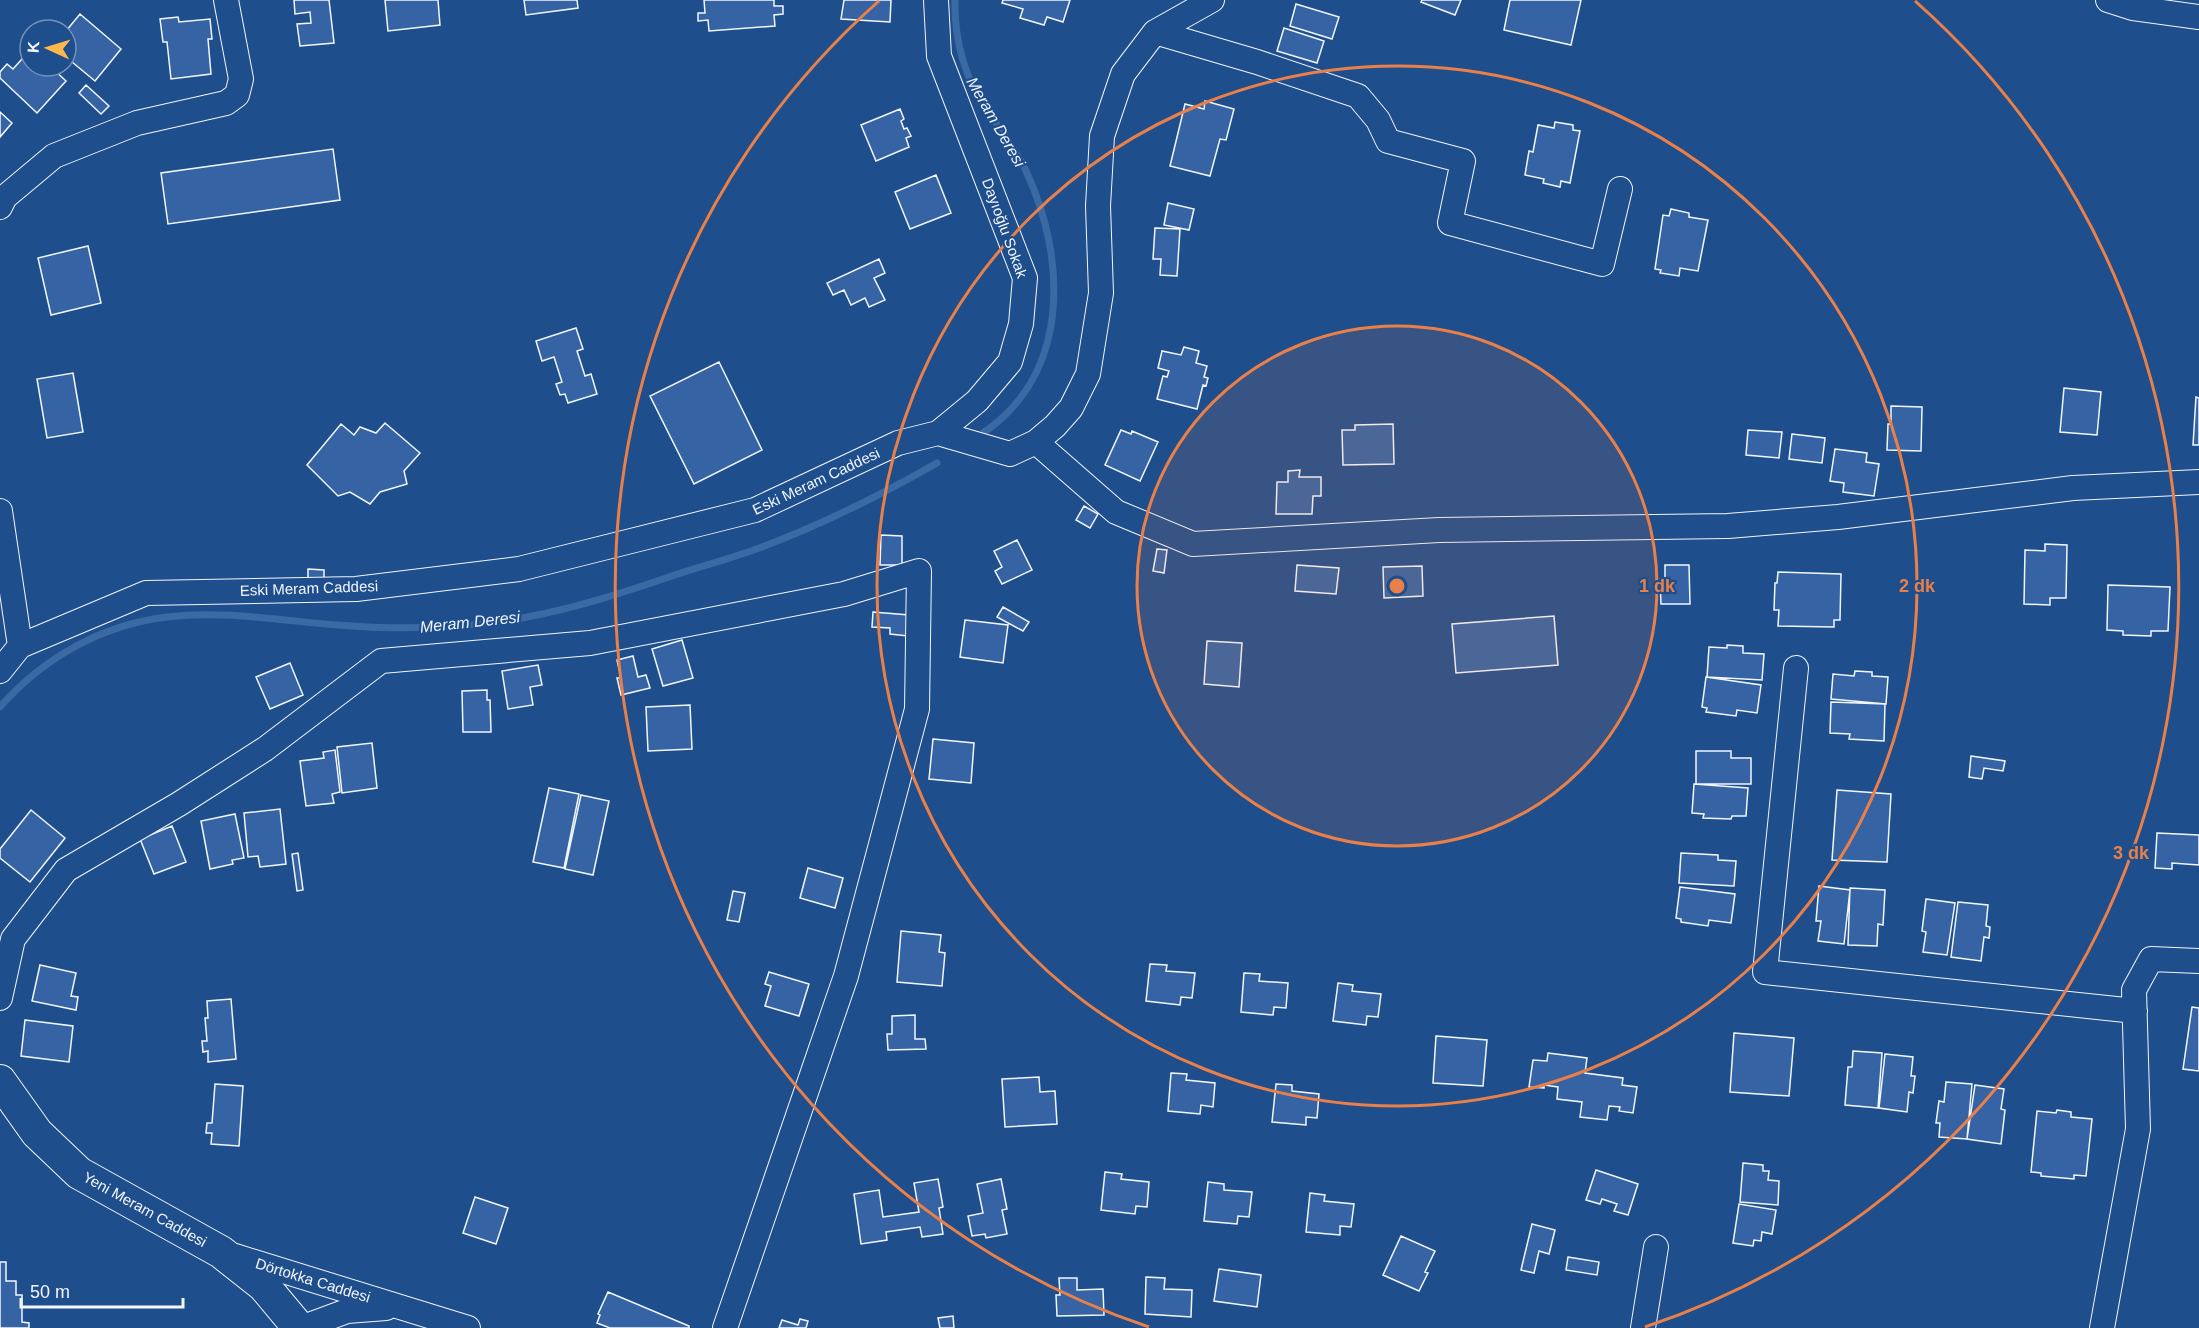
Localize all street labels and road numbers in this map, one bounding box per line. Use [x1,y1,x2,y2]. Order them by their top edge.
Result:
street label: Dayıoğlu Sokak [979,176,1031,281]
street label: Eski Meram Caddesi [750,444,882,518]
street label: Eski Meram Caddesi [240,577,378,599]
street label: Yeni Meram Caddesi [80,1168,210,1250]
street label: Dörtokka Caddesi [254,1254,372,1306]

